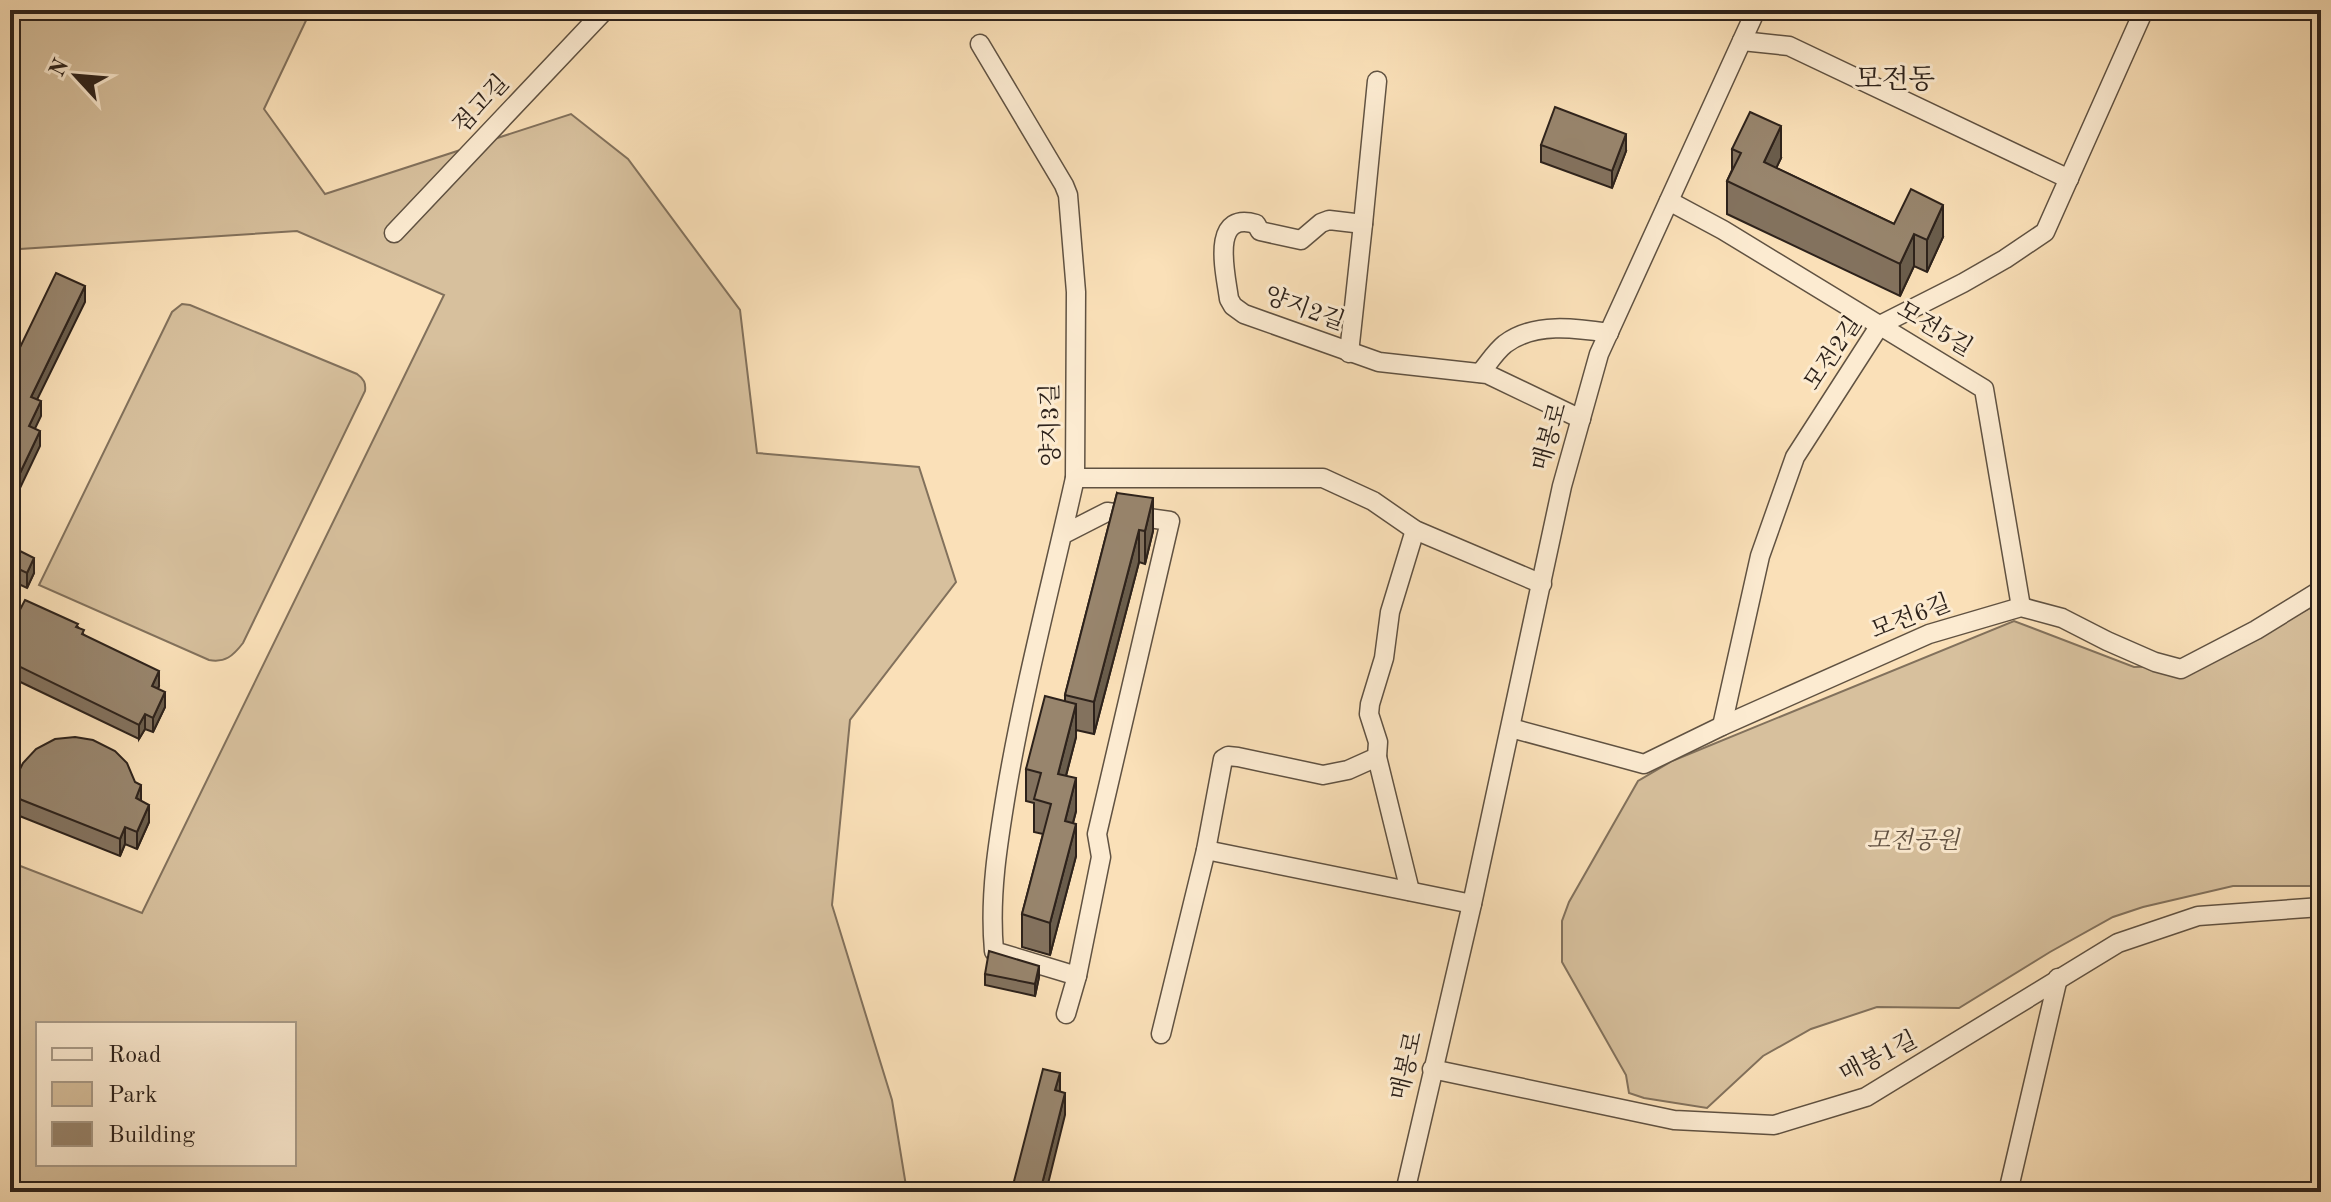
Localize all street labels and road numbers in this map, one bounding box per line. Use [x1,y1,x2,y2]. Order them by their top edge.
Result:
street label: 점고길 [448,70,514,139]
street label: 양지2길 [1261,283,1348,336]
street label: 모전5길 [1892,297,1977,362]
street label: 모전2길 [1799,312,1867,395]
street label: 양지3길 [1037,383,1065,467]
street label: 매봉로 [1527,399,1572,474]
street label: 모전6길 [1867,590,1954,644]
street label: 매봉1길 [1835,1026,1922,1088]
street label: 매봉로 [1386,1029,1428,1103]

